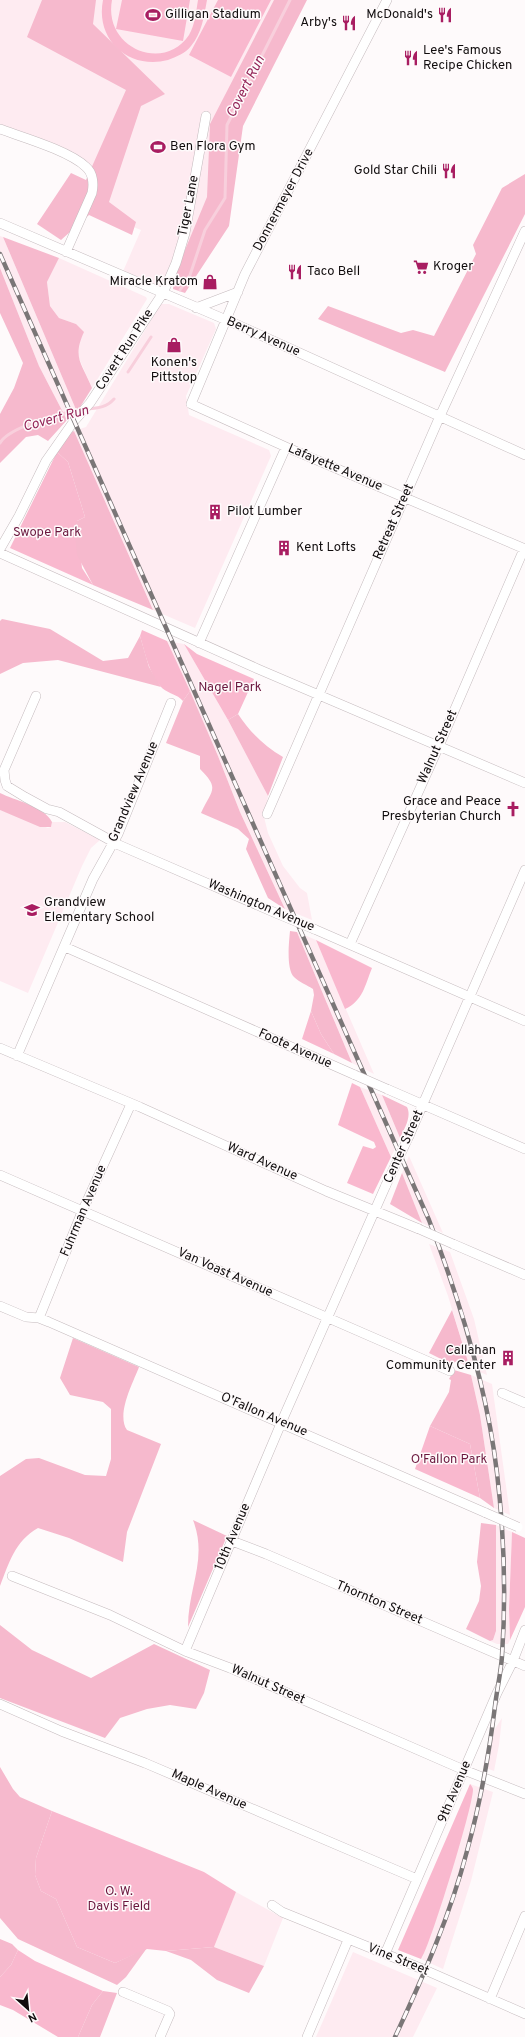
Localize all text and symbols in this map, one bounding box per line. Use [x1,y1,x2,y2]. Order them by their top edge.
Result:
sports icon: Gilligan Stadium [144,6,162,24]
restaurant icon: McDonald's [436,6,454,24]
place label: Gilligan Stadium [165,7,261,23]
place label: McDonald's [366,7,433,23]
restaurant icon: Arby's [340,14,358,32]
place label: Arby's [300,15,337,31]
place label: Lee's Famous Recipe Chicken [423,43,512,74]
restaurant icon: Lee's Famous Recipe Chicken [402,49,420,67]
water label: Covert Run [223,53,269,121]
sports icon: Ben Flora Gym [149,138,167,156]
place label: Ben Flora Gym [170,139,255,155]
street label: Donnermeyer Drive [250,146,318,254]
restaurant icon: Gold Star Chili [440,162,458,180]
place label: Gold Star Chili [354,163,437,179]
street label: Tiger Lane [175,174,203,238]
supermarket icon: Kroger [412,258,430,276]
place label: Kroger [433,259,473,275]
restaurant icon: Taco Bell [286,263,304,281]
place label: Taco Bell [307,264,360,280]
shop icon: Miracle Kratom [201,273,219,291]
place label: Miracle Kratom [109,274,198,290]
street label: Covert Run Pike [93,306,157,394]
street label: Berry Avenue [224,314,302,360]
shop icon: Konen's Pittstop [165,336,183,354]
place label: Konen's Pittstop [151,355,197,386]
water label: Covert Run [21,402,91,436]
street label: Lafayette Avenue [285,441,385,495]
street label: Retreat Street [370,481,418,563]
building icon: Pilot Lumber [206,503,224,521]
place label: Pilot Lumber [227,504,302,520]
park label: Swope Park [13,525,81,541]
building icon: Kent Lofts [275,539,293,557]
place label: Kent Lofts [296,540,356,556]
park label: Nagel Park [198,680,262,696]
street label: Walnut Street [415,707,461,786]
street label: Grandview Avenue [106,739,162,845]
place label: Grace and Peace Presbyterian Church [382,794,501,825]
church icon: Grace and Peace Presbyterian Church [504,800,522,818]
street label: Washington Avenue [205,876,317,936]
place label: Grandview Elementary School [44,895,154,926]
school or university icon: Grandview Elementary School [23,901,41,919]
street label: Foote Avenue [256,1026,334,1072]
street label: Center Street [381,1108,427,1186]
street label: Ward Avenue [224,1139,300,1185]
street label: Fuhrman Avenue [57,1163,111,1259]
street label: Van Voast Avenue [175,1245,275,1301]
place label: Callahan Community Center [386,1343,496,1374]
building icon: Callahan Community Center [499,1349,517,1367]
street label: O’Fallon Avenue [218,1389,310,1441]
park label: O'Fallon Park [411,1452,487,1468]
street label: 10th Avenue [212,1501,254,1573]
street label: Thornton Street [333,1578,425,1628]
street label: Walnut Street [229,1662,308,1708]
street label: 9th Avenue [435,1759,475,1825]
street label: Maple Avenue [169,1766,249,1814]
park label: O. W. Davis Field [88,1884,150,1915]
street label: Vine Street [365,1940,431,1980]
north arrow [8,1989,48,2029]
text: N [25,2009,39,2025]

